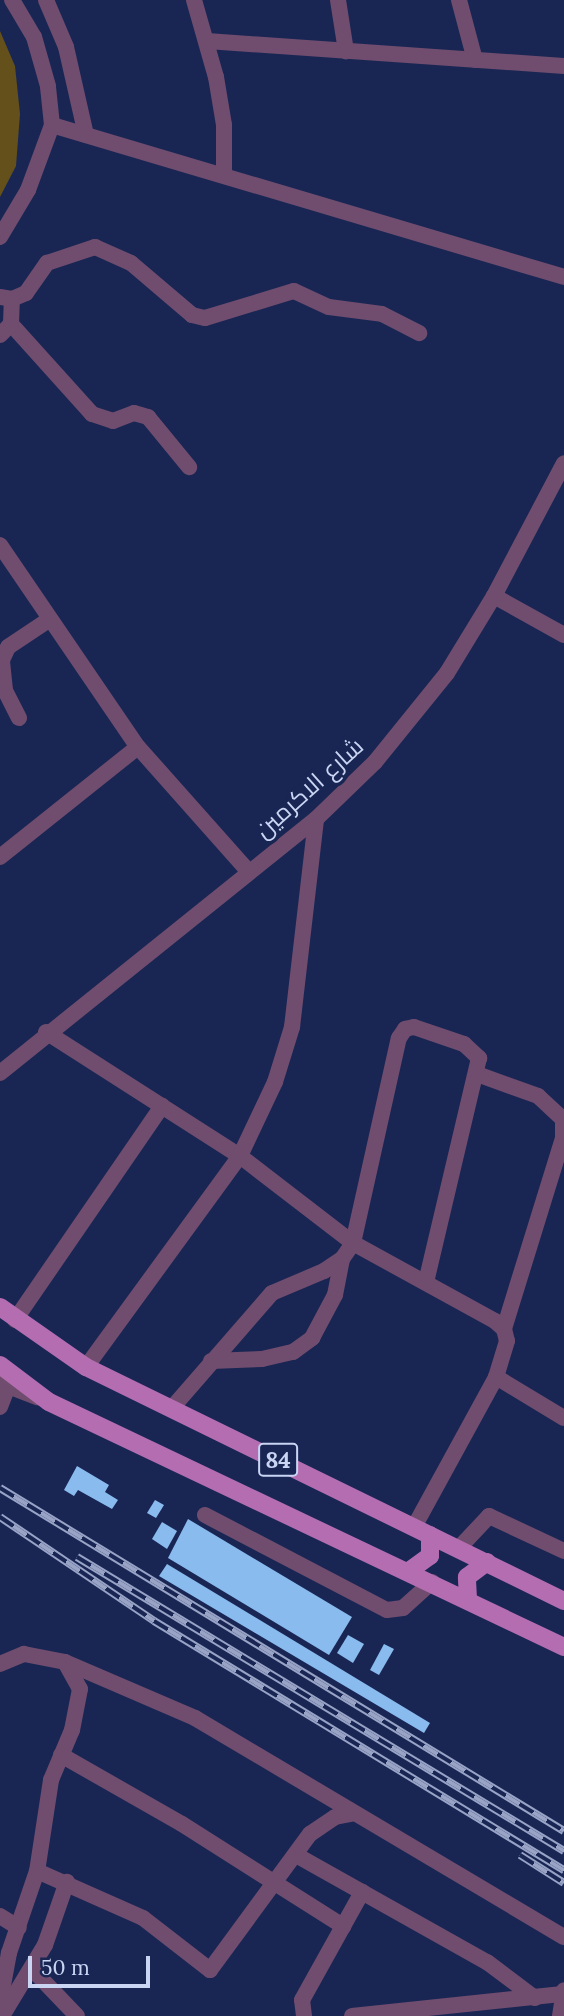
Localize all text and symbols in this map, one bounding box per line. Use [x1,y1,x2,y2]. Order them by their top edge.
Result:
street label: شارع الاكرمين [249,732,369,844]
road number: 84 [257,1441,299,1480]
scale bar [32,1942,154,1986]
text: 50 m [41,1954,90,1981]

